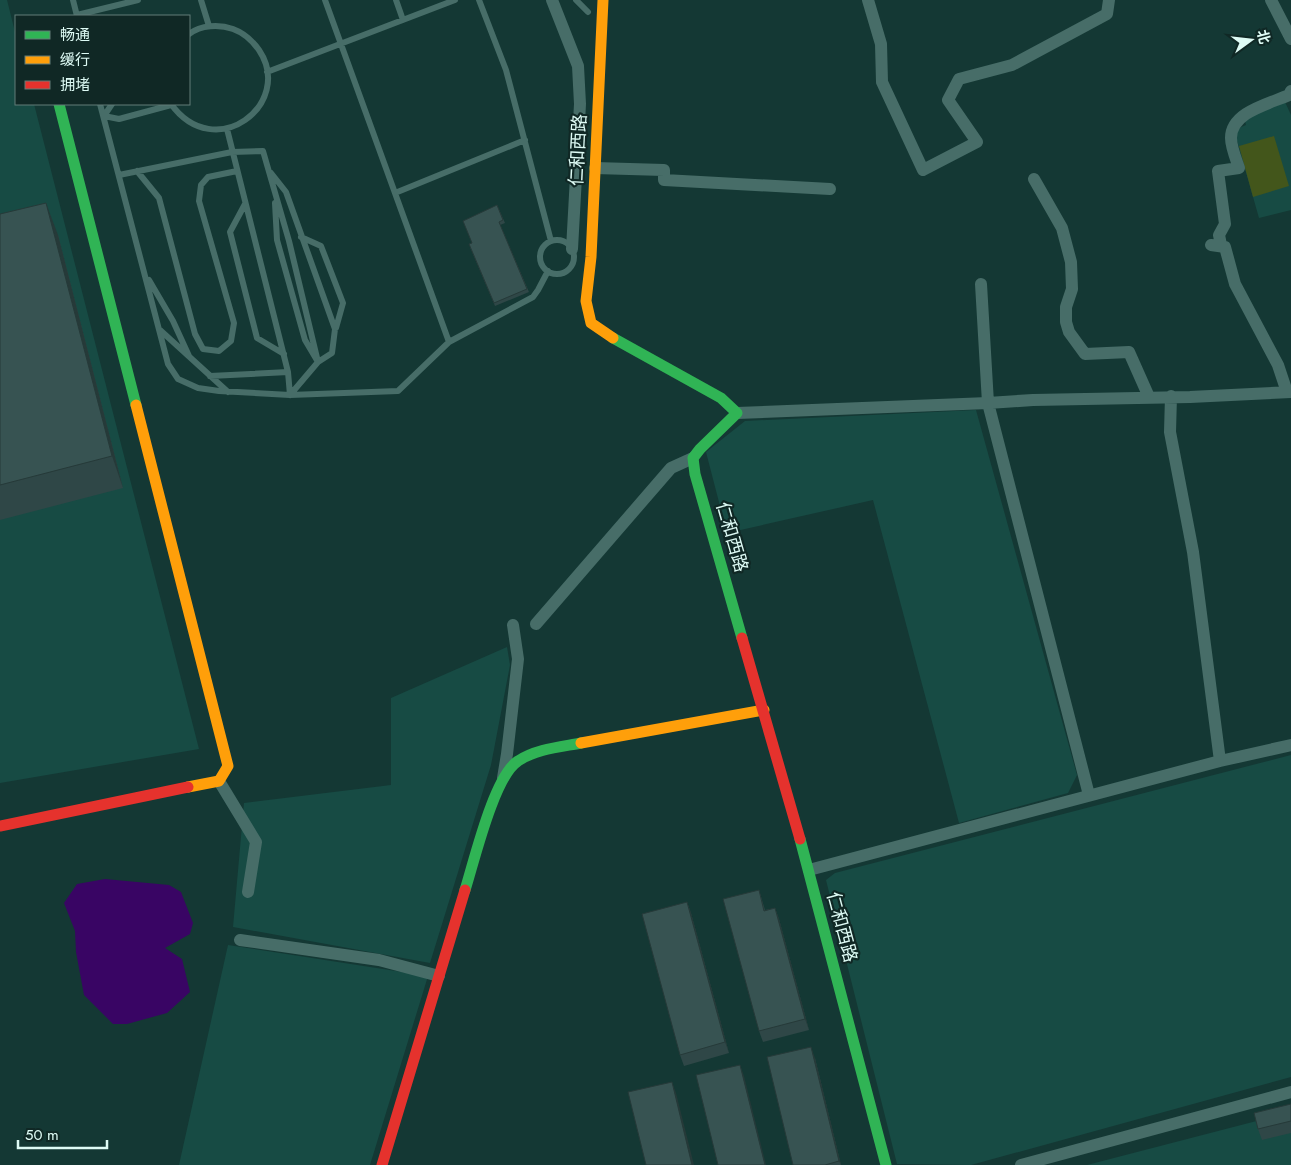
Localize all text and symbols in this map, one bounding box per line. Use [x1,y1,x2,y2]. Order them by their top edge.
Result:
legend [15,15,190,105]
north arrow [1226,15,1276,65]
text: 畅通 [60,24,90,46]
text: 北 [1252,27,1275,46]
text: 缓行 [60,49,90,71]
text: 拥堵 [60,74,90,96]
street label: 仁和西路 [563,113,593,187]
street label: 仁和西路 [710,499,754,575]
street label: 仁和西路 [820,889,864,965]
scale bar [18,1118,106,1150]
text: 50 m [25,1124,59,1146]

